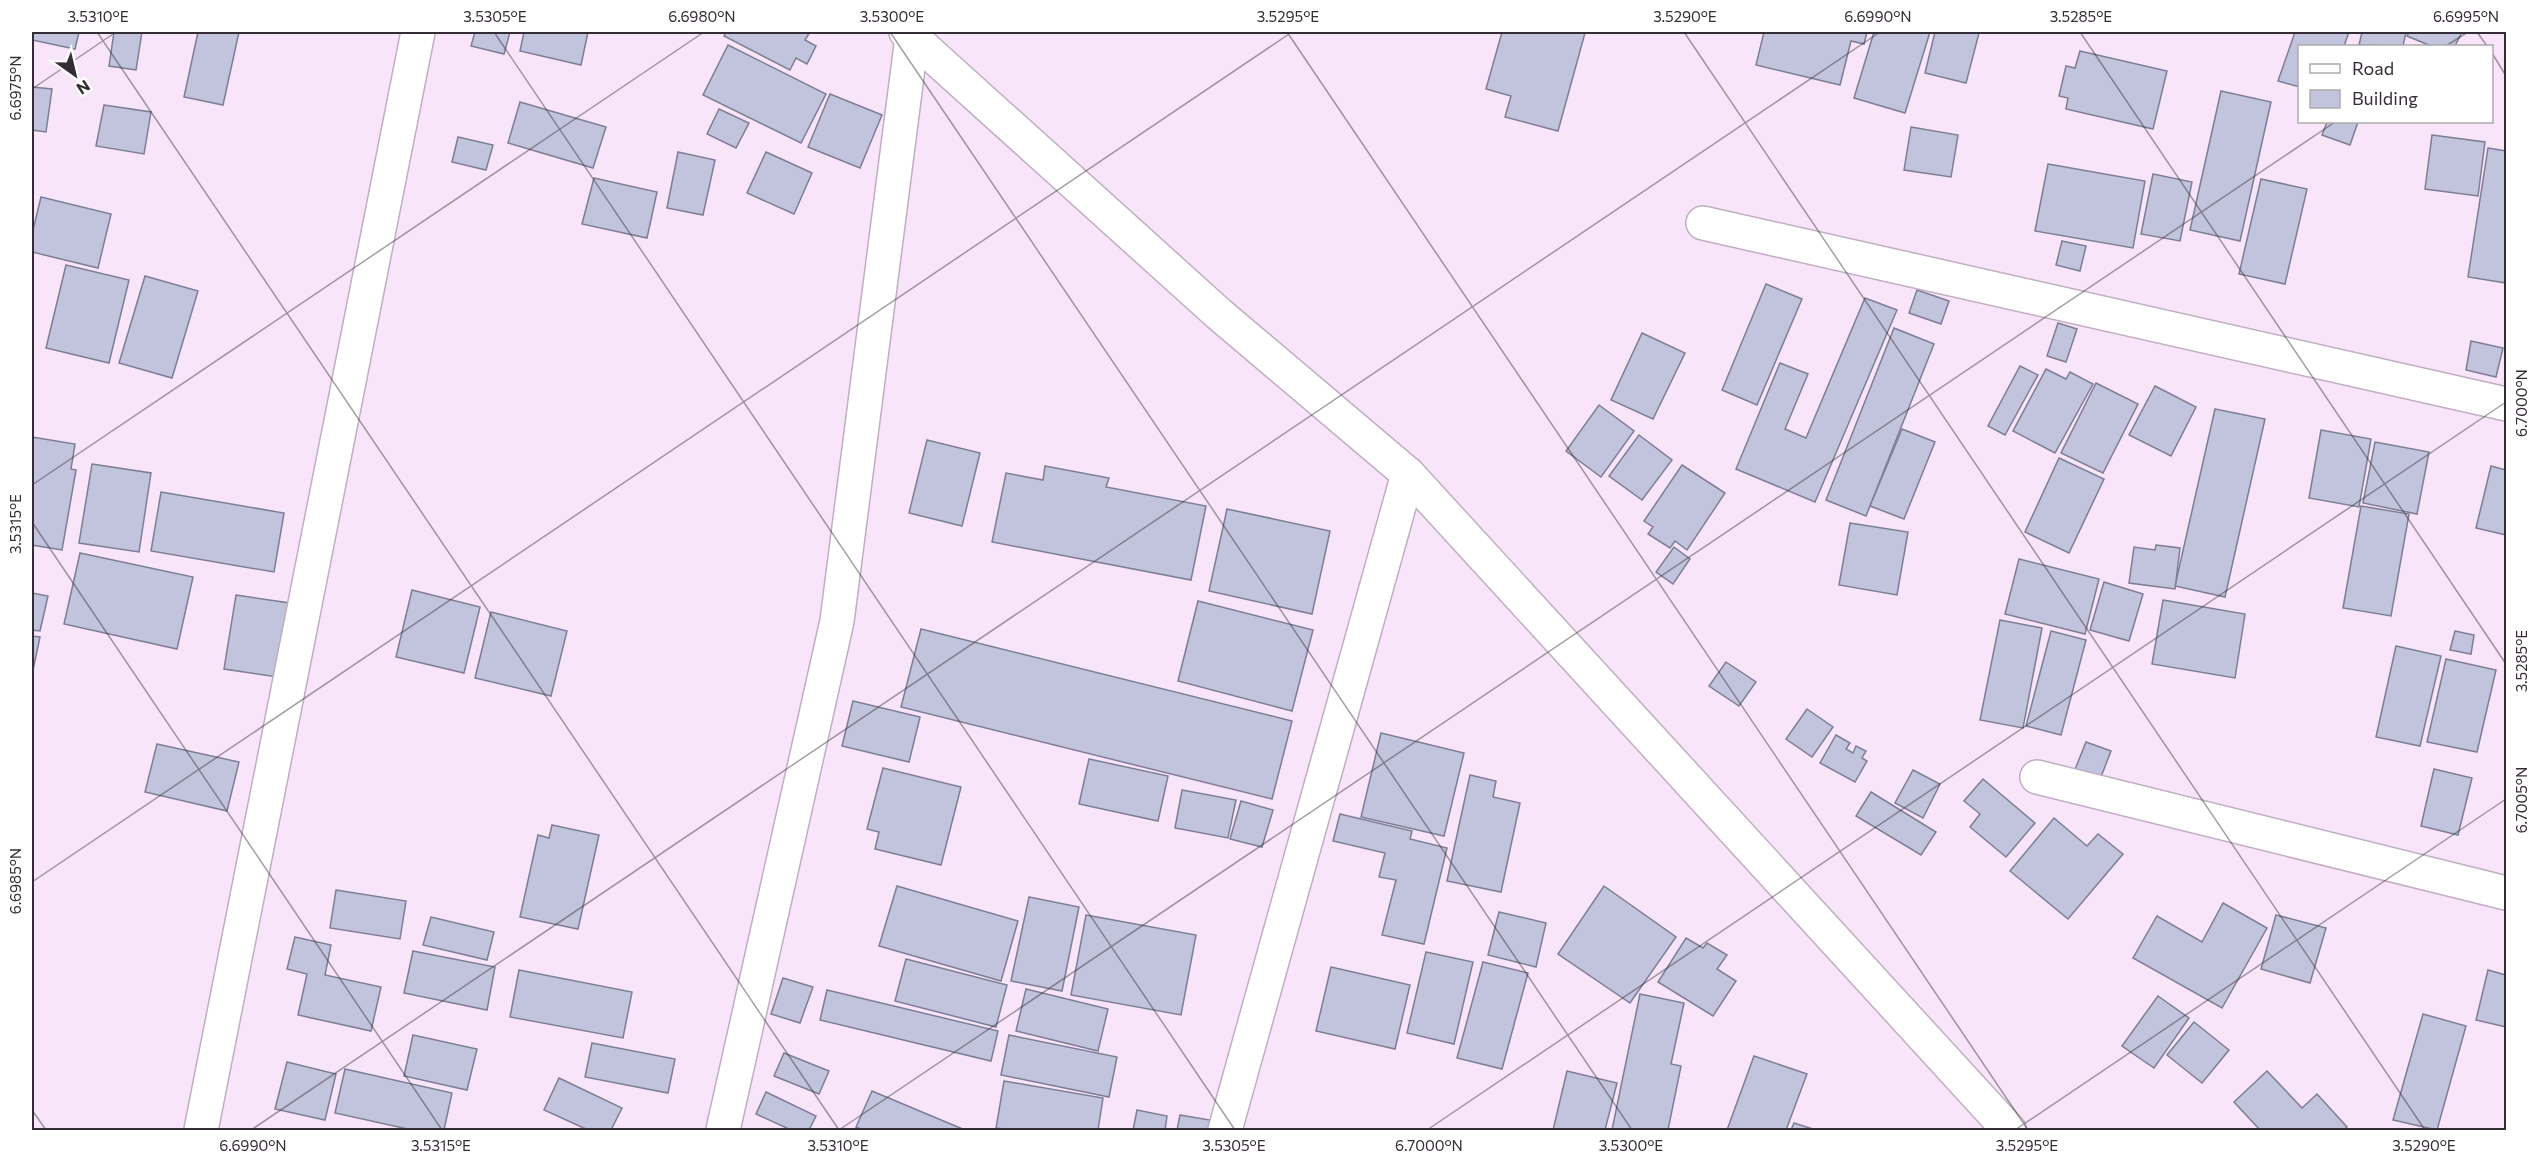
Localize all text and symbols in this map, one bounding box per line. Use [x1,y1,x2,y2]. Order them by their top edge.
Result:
text: 3.5310°E [67,7,129,25]
text: 3.5305°E [463,7,527,25]
text: 6.6980°N [668,7,736,25]
text: 3.5300°E [860,7,924,25]
text: 3.5295°E [1257,7,1319,25]
text: 3.5290°E [1653,7,1717,25]
text: 6.6990°N [1844,7,1912,25]
text: 3.5285°E [2050,7,2112,25]
text: 6.6995°N [2433,7,2499,25]
north arrow [45,45,105,105]
legend [2298,45,2493,123]
text: 6.6975°N [6,56,24,120]
text: Road [2352,57,2394,79]
text: N [73,77,94,99]
text: Building [2352,87,2418,109]
text: 6.7000°N [2512,369,2530,437]
text: 3.5315°E [6,494,24,554]
text: 3.5285°E [2512,630,2530,692]
text: 6.7005°N [2512,767,2530,833]
text: 6.6985°N [6,848,24,914]
text: 6.6990°N [219,1136,287,1154]
text: 3.5315°E [411,1136,471,1154]
text: 3.5310°E [807,1136,869,1154]
text: 3.5305°E [1202,1136,1266,1154]
text: 6.7000°N [1395,1136,1463,1154]
text: 3.5300°E [1599,1136,1663,1154]
text: 3.5295°E [1996,1136,2058,1154]
text: 3.5290°E [2392,1136,2456,1154]

